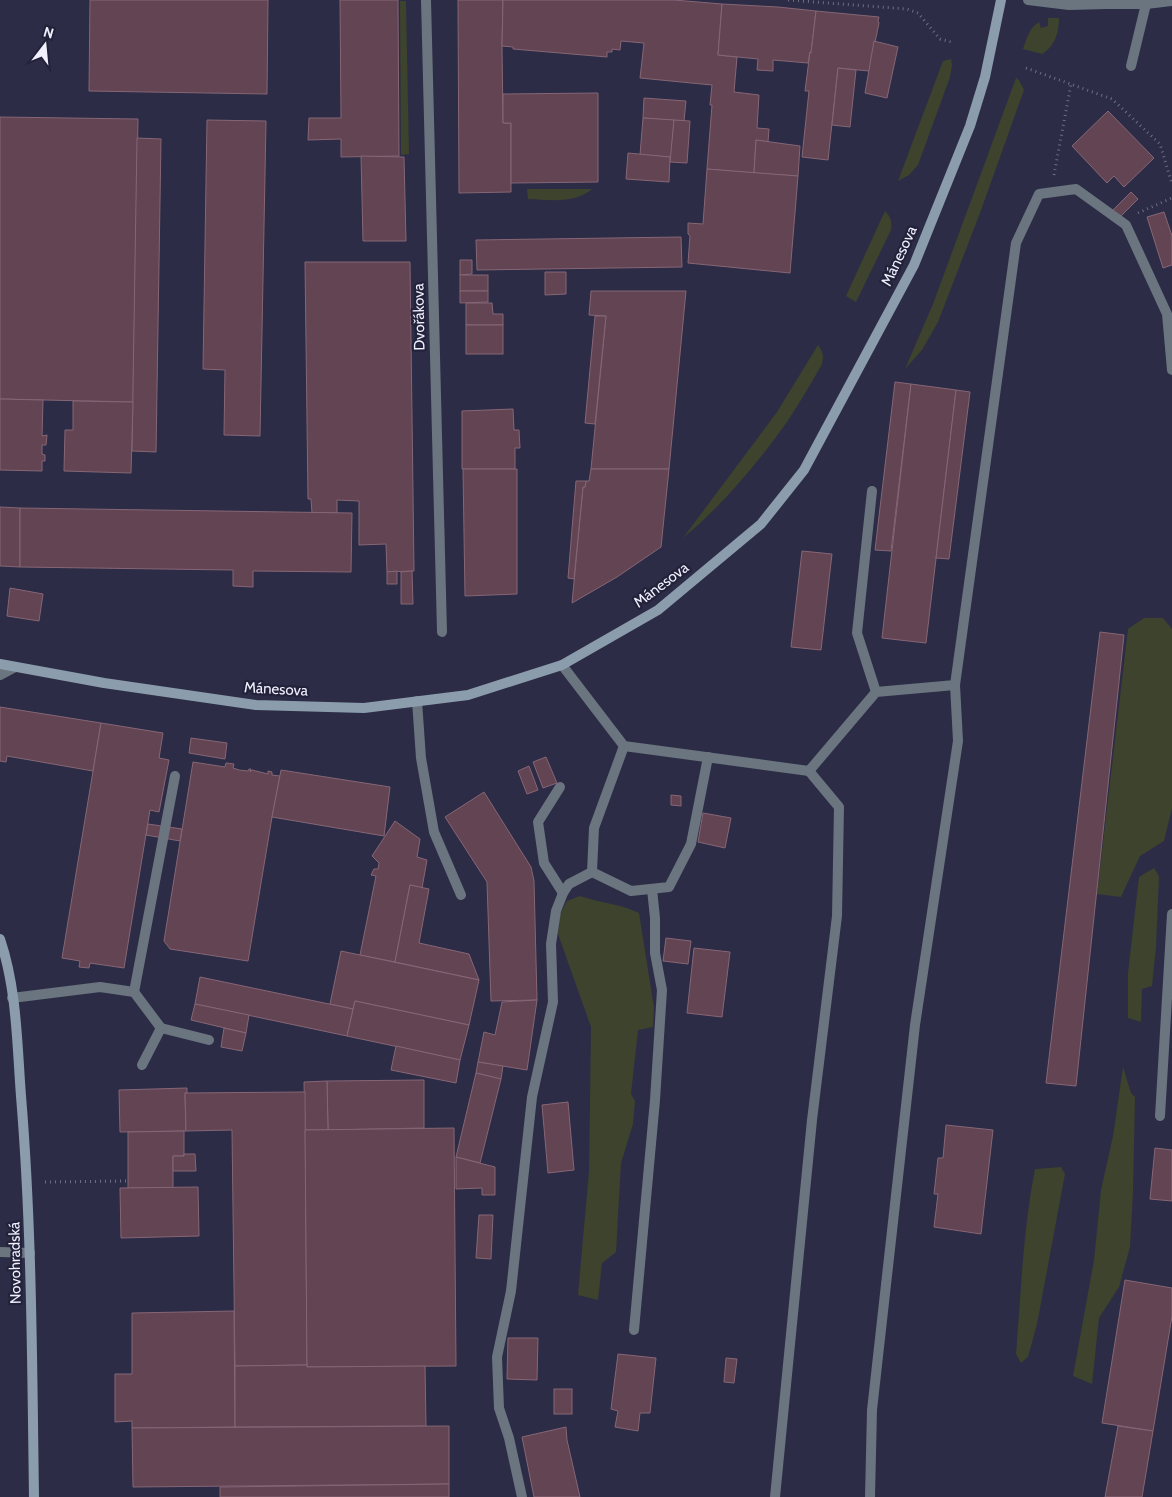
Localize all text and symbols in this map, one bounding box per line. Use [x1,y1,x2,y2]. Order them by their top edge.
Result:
north arrow [20,20,70,70]
text: N [41,22,56,43]
street label: Mánesova [877,222,921,289]
street label: Dvořákova [409,282,429,351]
street label: Mánesova [630,558,693,611]
street label: Mánesova [243,678,309,700]
street label: Novohradská [5,1221,25,1304]

